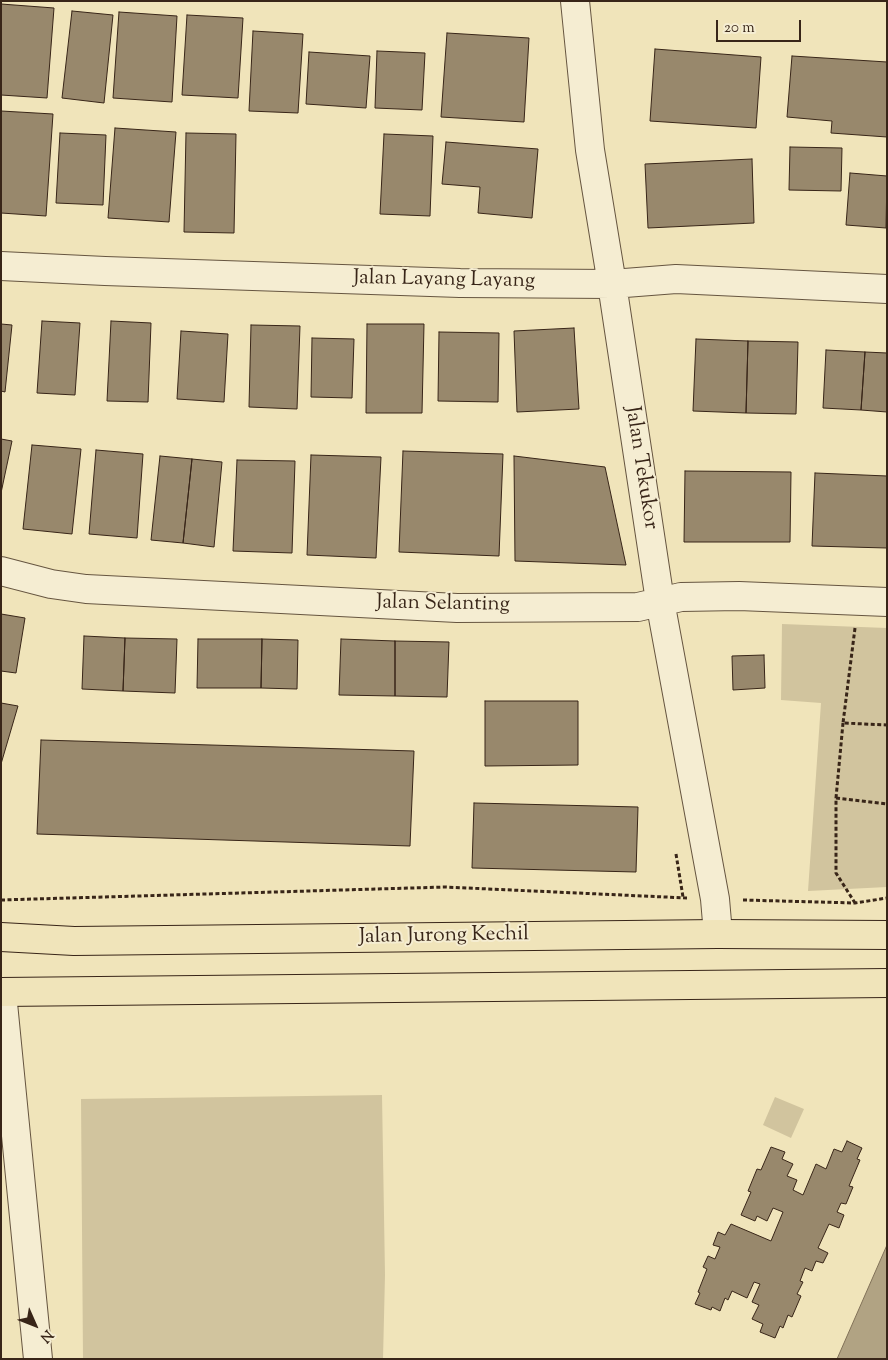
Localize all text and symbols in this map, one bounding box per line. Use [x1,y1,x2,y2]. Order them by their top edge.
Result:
scale bar [718,10,803,42]
text: 20 m [724,18,755,39]
street label: Jalan Layang Layang [353,267,535,295]
street label: Jalan Tekukor [618,405,662,531]
street label: Jalan Selanting [376,591,510,619]
street label: Jalan Jurong Kechil [359,923,529,951]
north arrow [10,1300,60,1350]
text: N [35,1324,57,1346]

